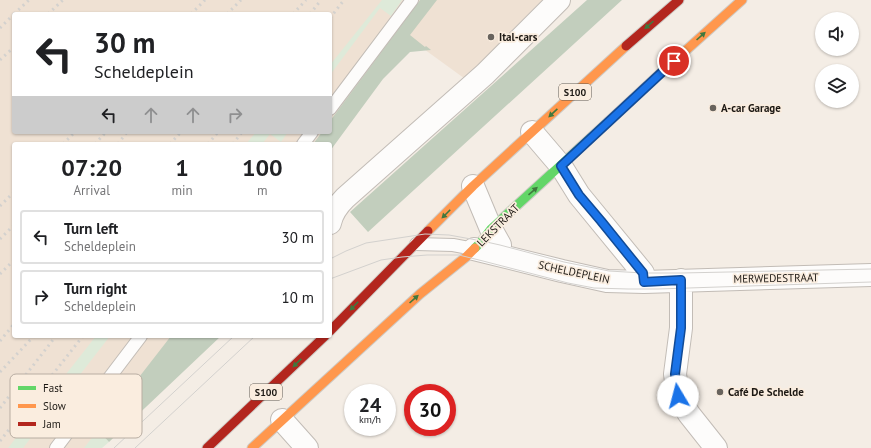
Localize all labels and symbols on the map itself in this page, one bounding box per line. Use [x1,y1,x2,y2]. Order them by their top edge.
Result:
one-way arrow [645,20,654,29]
place label: Ital-cars [499,30,538,44]
marker: Ital-cars [486,32,496,42]
one-way arrow [696,32,706,41]
pin [657,44,691,78]
road number: S100 [559,84,591,100]
place label: A-car Garage [721,101,781,115]
marker: A-car Garage [708,103,718,113]
one-way arrow [548,108,558,118]
one-way arrow [528,186,539,195]
street label: LEKSTRAAT [474,201,522,249]
one-way arrow [441,209,451,219]
street label: SCHELDEPLEIN [537,258,611,286]
street label: MERWEDESTRAAT [733,270,819,286]
one-way arrow [409,294,419,304]
one-way arrow [349,301,359,311]
one-way arrow [292,358,302,368]
legend [10,374,142,438]
position arrow [657,375,699,417]
text: Fast [43,381,63,395]
road number: S100 [250,384,282,400]
speed limit sign: 30 [404,384,456,436]
place label: Café De Schelde [728,385,804,399]
marker: Café De Schelde [715,387,725,397]
text: Slow [43,399,66,413]
text: Jam [42,417,61,431]

